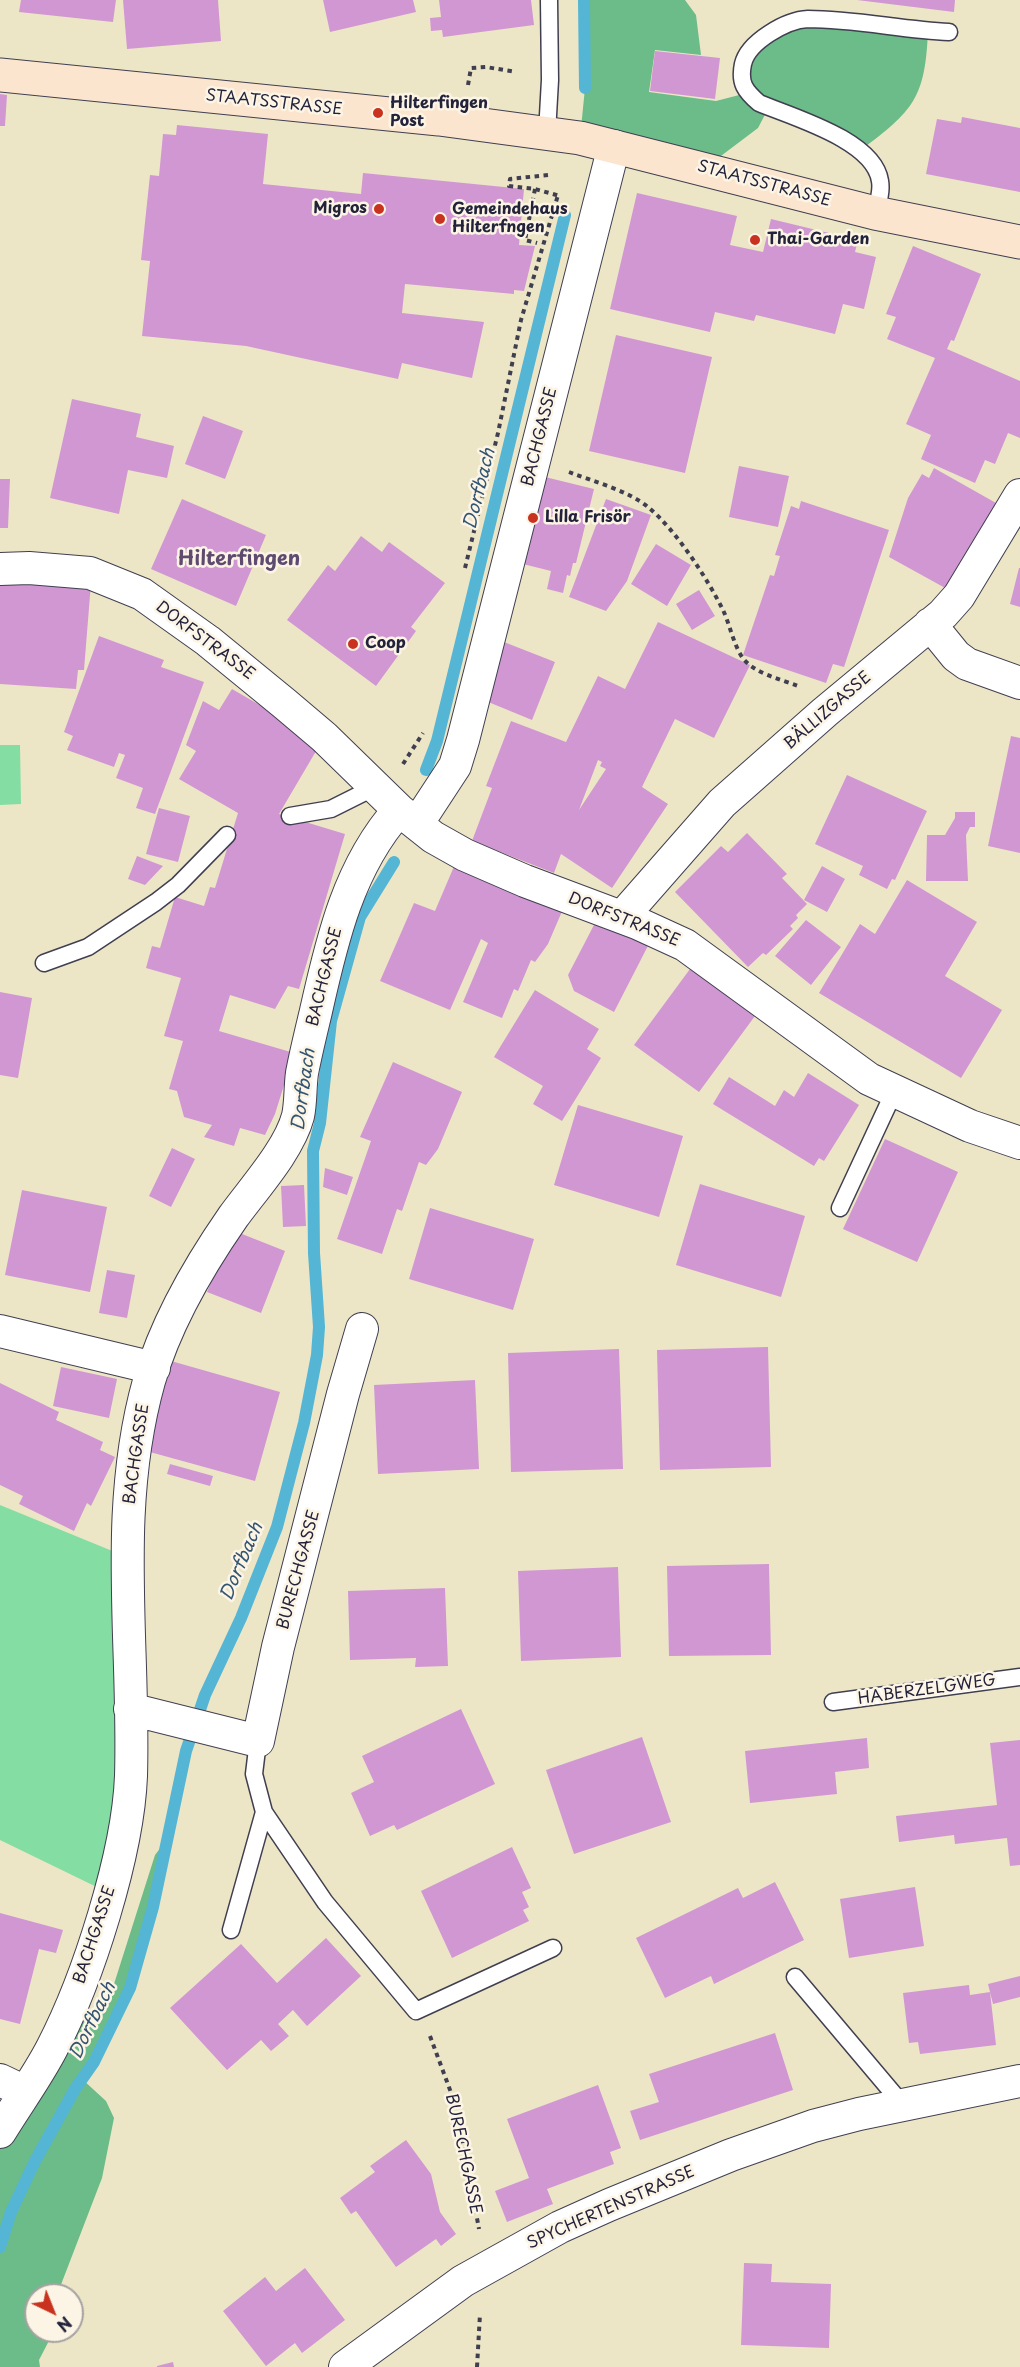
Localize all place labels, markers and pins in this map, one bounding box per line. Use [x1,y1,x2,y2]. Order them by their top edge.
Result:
place label: Hilterfingen Post [390,94,488,132]
marker: Hilterfingen Post [371,106,385,120]
place label: Migros [313,199,367,219]
place label: Gemeindehaus Hilterfngen [452,200,568,238]
marker: Migros [372,202,386,216]
marker: Gemeindehaus Hilterfngen [433,212,447,226]
place label: Thai-Garden [767,230,869,250]
marker: Thai-Garden [748,233,762,247]
place label: Lilla Frisör [545,508,631,528]
marker: Lilla Frisör [526,511,540,525]
place label: Coop [365,634,406,654]
marker: Coop [346,637,360,651]

